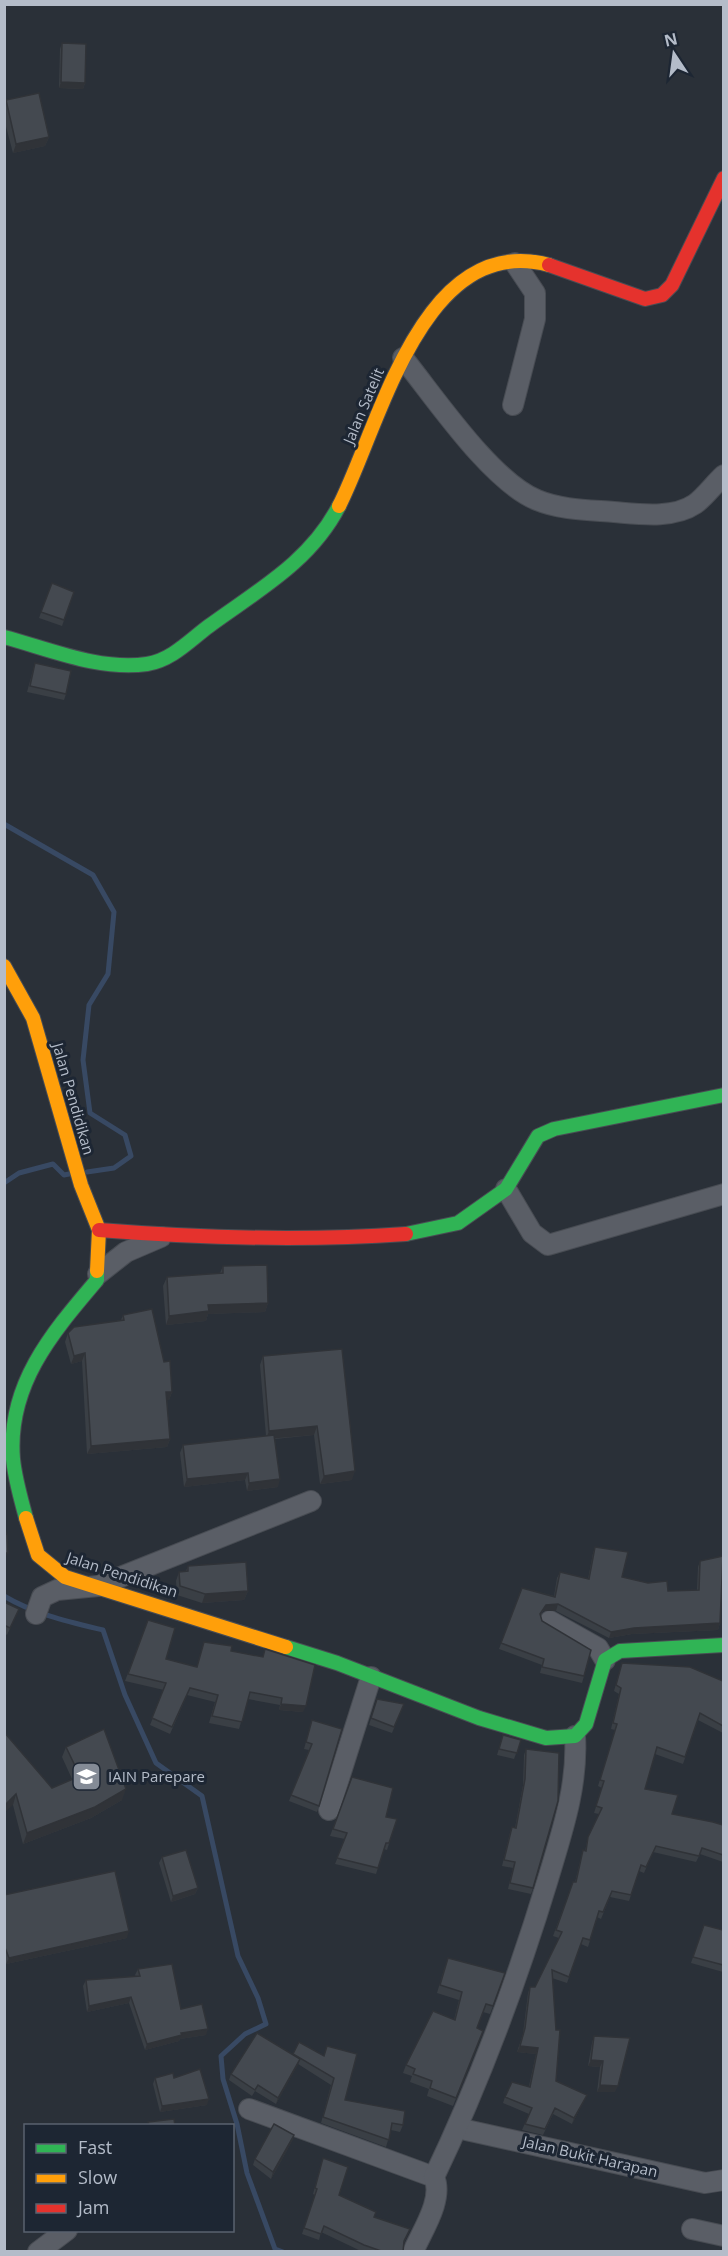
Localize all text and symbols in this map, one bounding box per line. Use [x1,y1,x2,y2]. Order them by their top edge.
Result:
north arrow [644,24,704,84]
text: N [662,27,679,52]
street label: Jalan Satelit [337,364,388,449]
street label: Jalan Pendidikan [48,1038,100,1157]
street label: Jalan Pendidikan [62,1546,180,1601]
school or university icon: IAIN Parepare [71,1761,103,1793]
place label: IAIN Parepare [108,1766,205,1786]
legend [24,2124,234,2232]
street label: Jalan Bukit Harapan [519,2130,660,2181]
text: Fast [78,2135,112,2159]
text: Slow [78,2165,117,2189]
text: Jam [76,2195,110,2219]

